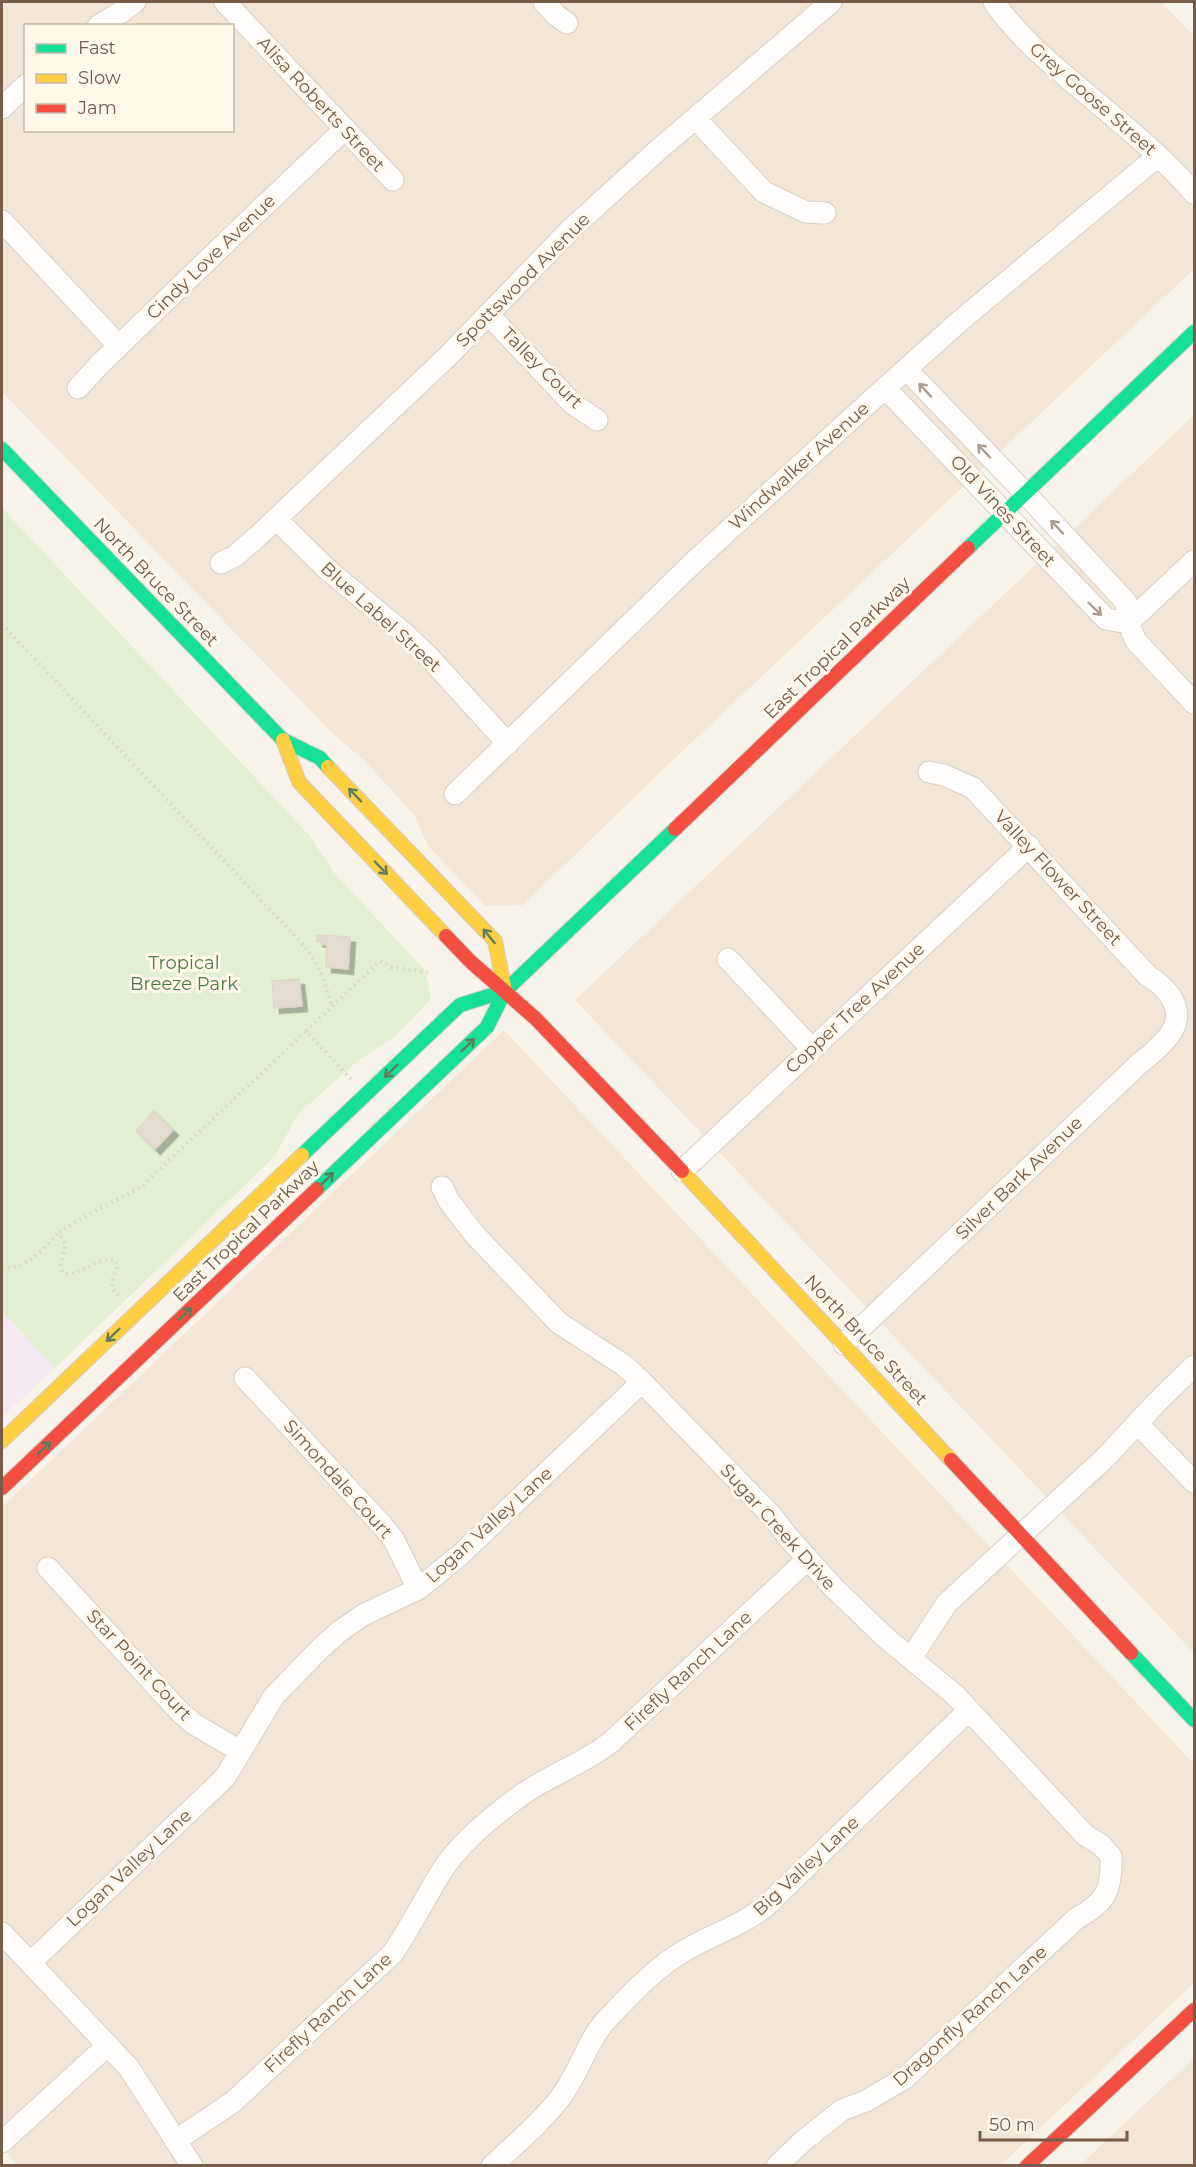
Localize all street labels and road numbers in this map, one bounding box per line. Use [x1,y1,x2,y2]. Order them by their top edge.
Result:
street label: Alisa Roberts Street [253,32,389,176]
street label: Grey Goose Street [1025,38,1161,160]
street label: Cindy Love Avenue [142,190,280,324]
street label: Spottswood Avenue [451,208,595,352]
street label: Talley Court [497,323,587,413]
street label: Windwalker Avenue [724,397,874,535]
street label: Old Vines Street [946,451,1060,571]
street label: North Bruce Street [89,513,223,651]
street label: Blue Label Street [316,557,446,677]
street label: East Tropical Parkway [759,572,915,724]
street label: Valley Flower Street [990,806,1126,950]
street label: Copper Tree Avenue [781,938,929,1078]
street label: Silver Bark Avenue [951,1112,1087,1244]
street label: East Tropical Parkway [168,1155,324,1307]
street label: North Bruce Street [800,1270,932,1410]
street label: Simondale Court [279,1415,397,1543]
street label: Sugar Creek Drive [716,1459,841,1595]
street label: Logan Valley Lane [421,1462,557,1588]
street label: Star Point Court [82,1605,196,1725]
street label: Firefly Ranch Lane [620,1606,756,1736]
street label: Logan Valley Lane [62,1804,196,1932]
street label: Big Valley Lane [748,1811,864,1921]
street label: Dragonfly Ranch Lane [888,1941,1052,2091]
street label: Firefly Ranch Lane [260,1948,396,2078]

